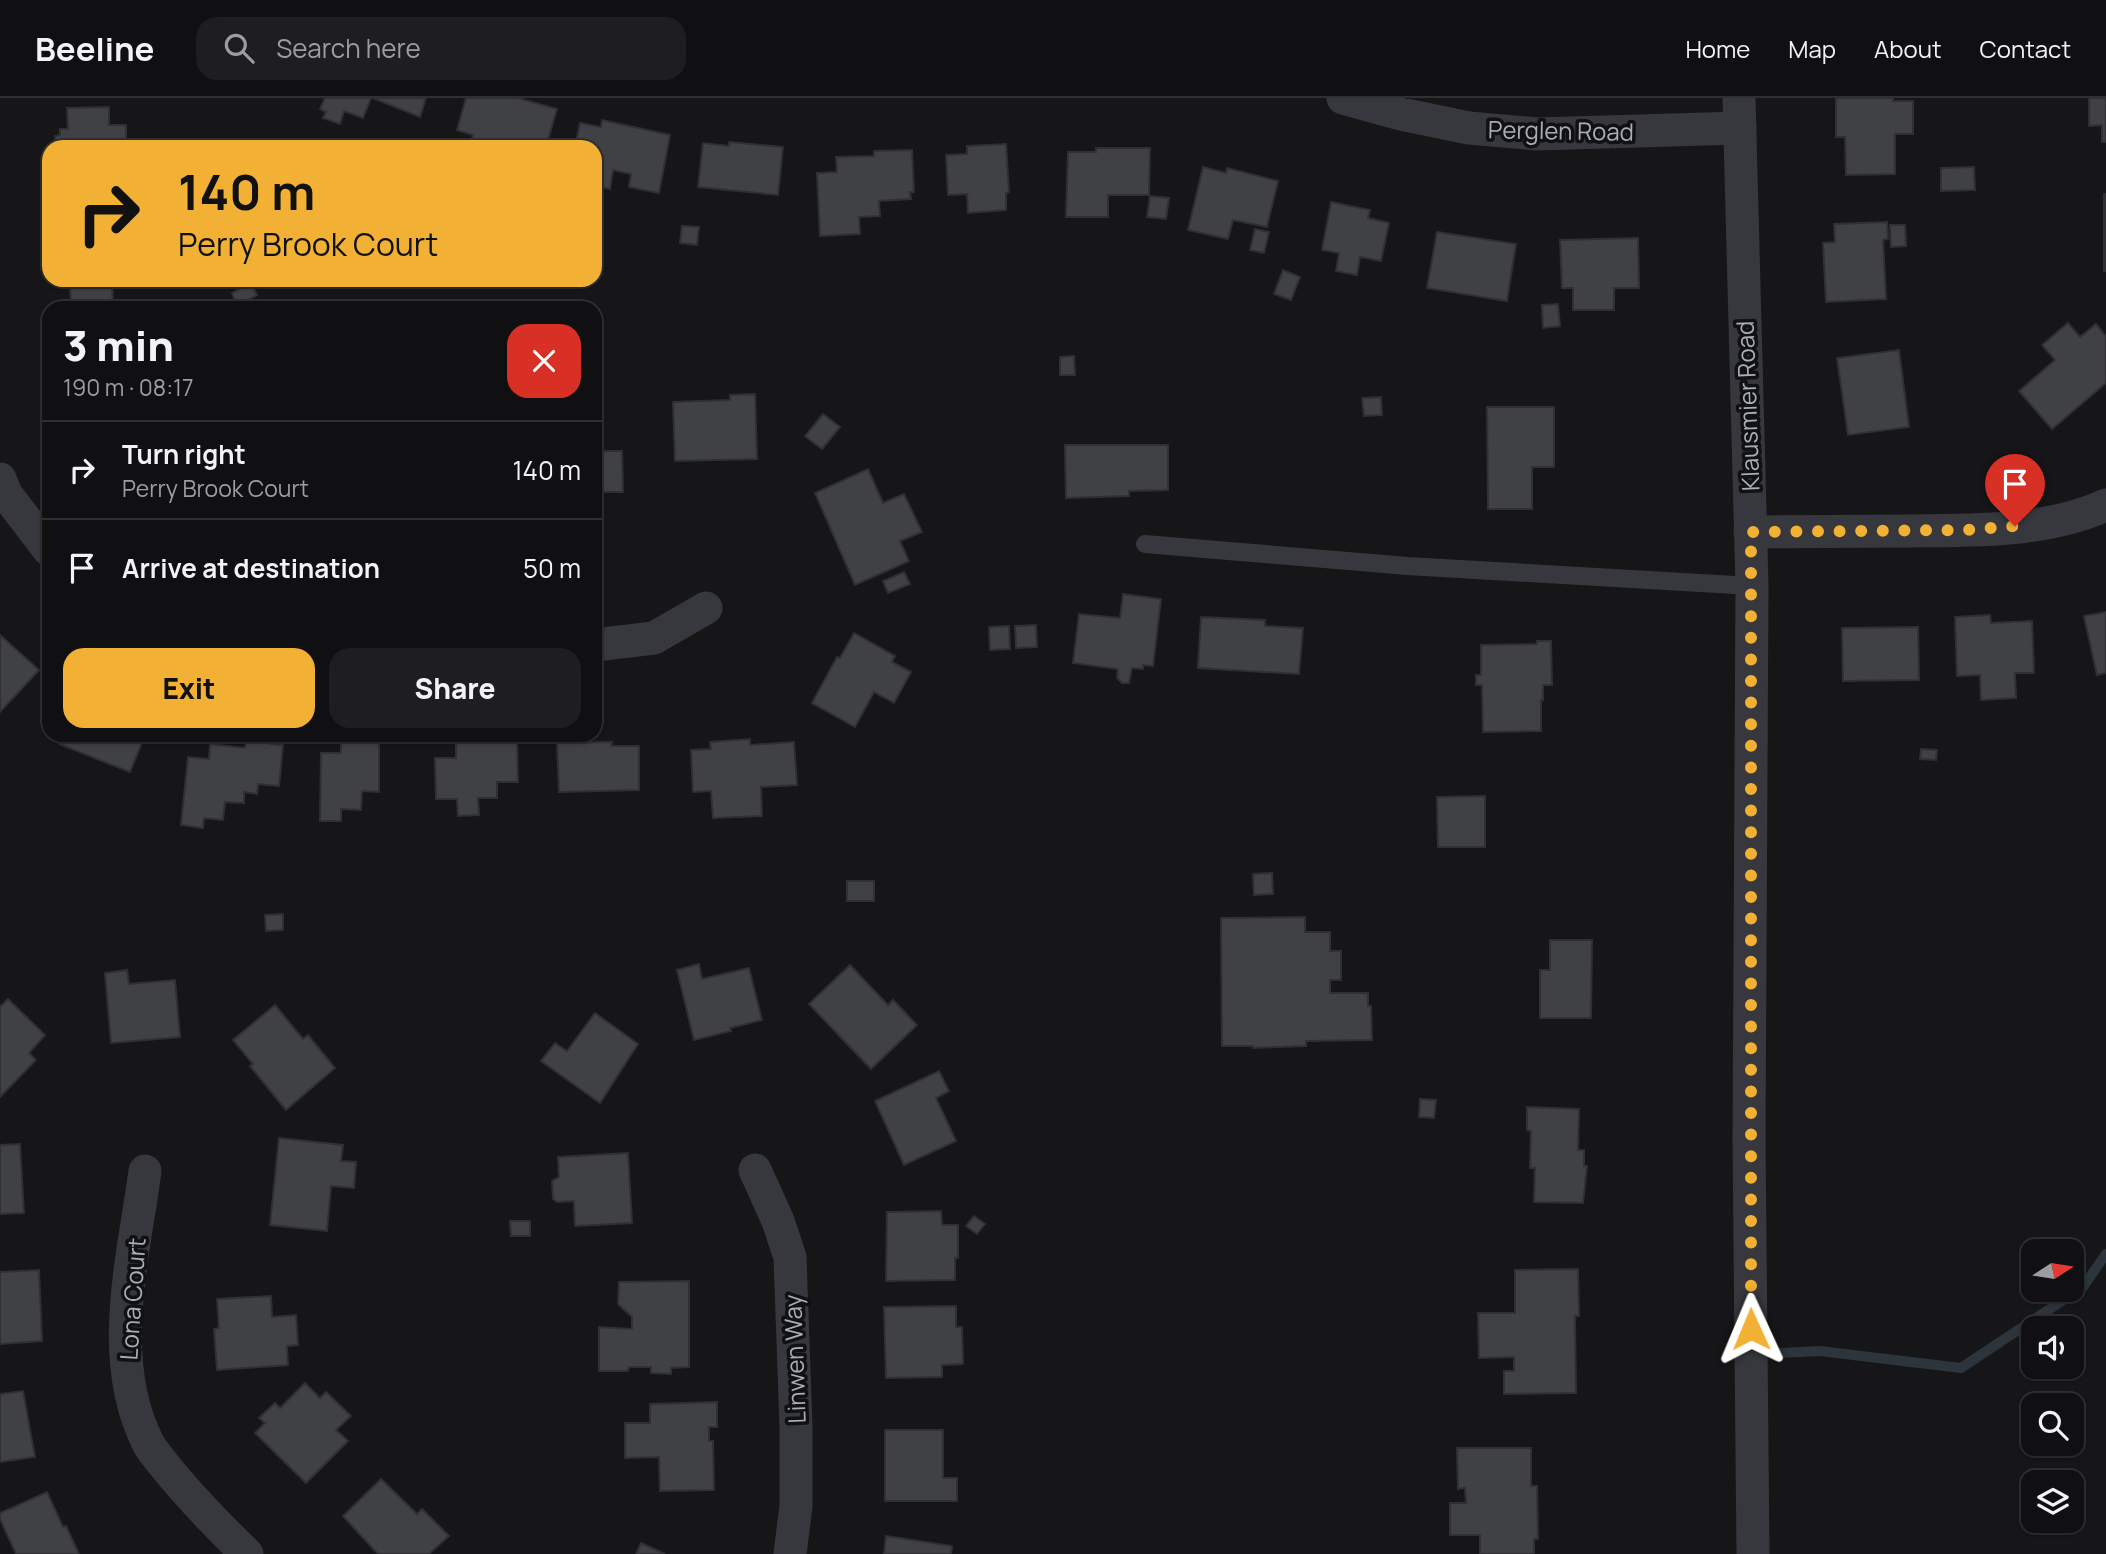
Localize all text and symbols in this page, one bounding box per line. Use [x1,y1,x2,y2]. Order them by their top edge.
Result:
search box [196,17,686,80]
text: Beeline [35,26,154,71]
icon: search [220,29,258,67]
text: Search here [276,30,421,66]
text: Home [1685,32,1750,65]
text: Map [1788,32,1836,65]
text: About [1874,32,1942,65]
text: Contact [1980,32,2071,65]
street label: Perglen Road [1488,112,1634,148]
text: 140 m [178,158,315,225]
icon: right [63,168,154,259]
text: Perry Brook Court [178,222,438,266]
text: 3 min [63,316,174,374]
street label: Klausmier Road [1728,320,1766,492]
button: close [507,324,581,398]
text: 190 m · 08:17 [63,371,194,403]
text: Turn right [122,436,246,472]
icon: right [63,451,101,489]
text: 140 m [512,452,581,488]
pin [1985,454,2045,526]
icon: arrive [1996,465,2034,503]
text: Perry Brook Court [122,472,309,504]
icon: arrive [63,549,101,587]
text: Arrive at destination [122,550,380,586]
text: 50 m [523,550,581,586]
button: Exit [63,648,315,728]
button: Share [329,648,581,728]
street label: Lona Court [111,1237,153,1361]
north arrow [2021,1239,2084,1302]
map controls [2021,1239,2084,1533]
position arrow [1714,1292,1788,1366]
street label: Linwen Way [775,1293,813,1424]
button: sound [2021,1316,2084,1379]
button: search [2021,1393,2084,1456]
button: layers [2021,1470,2084,1533]

